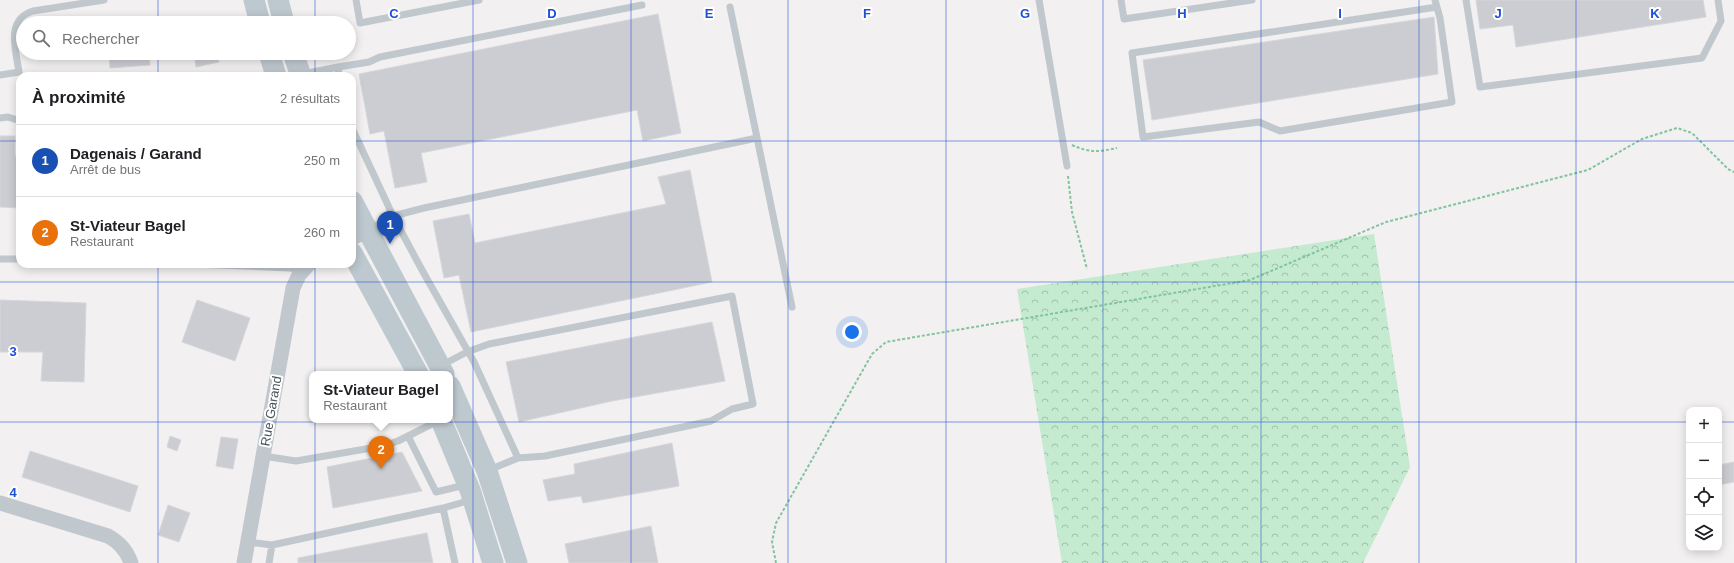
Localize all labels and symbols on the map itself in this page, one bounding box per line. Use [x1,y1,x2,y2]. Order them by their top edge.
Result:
text: C [389,6,399,21]
text: D [547,6,557,21]
text: E [705,6,714,21]
text: F [863,6,871,21]
text: G [1020,6,1030,21]
text: H [1177,6,1187,21]
text: I [1338,6,1342,21]
text: J [1494,6,1502,21]
text: K [1650,6,1660,21]
pin: 1 [377,211,403,244]
your location [842,322,862,342]
text: 3 [9,344,17,359]
street label: Rue Garand [257,375,285,447]
pin: 2 [368,436,394,469]
text: 4 [9,485,17,500]

